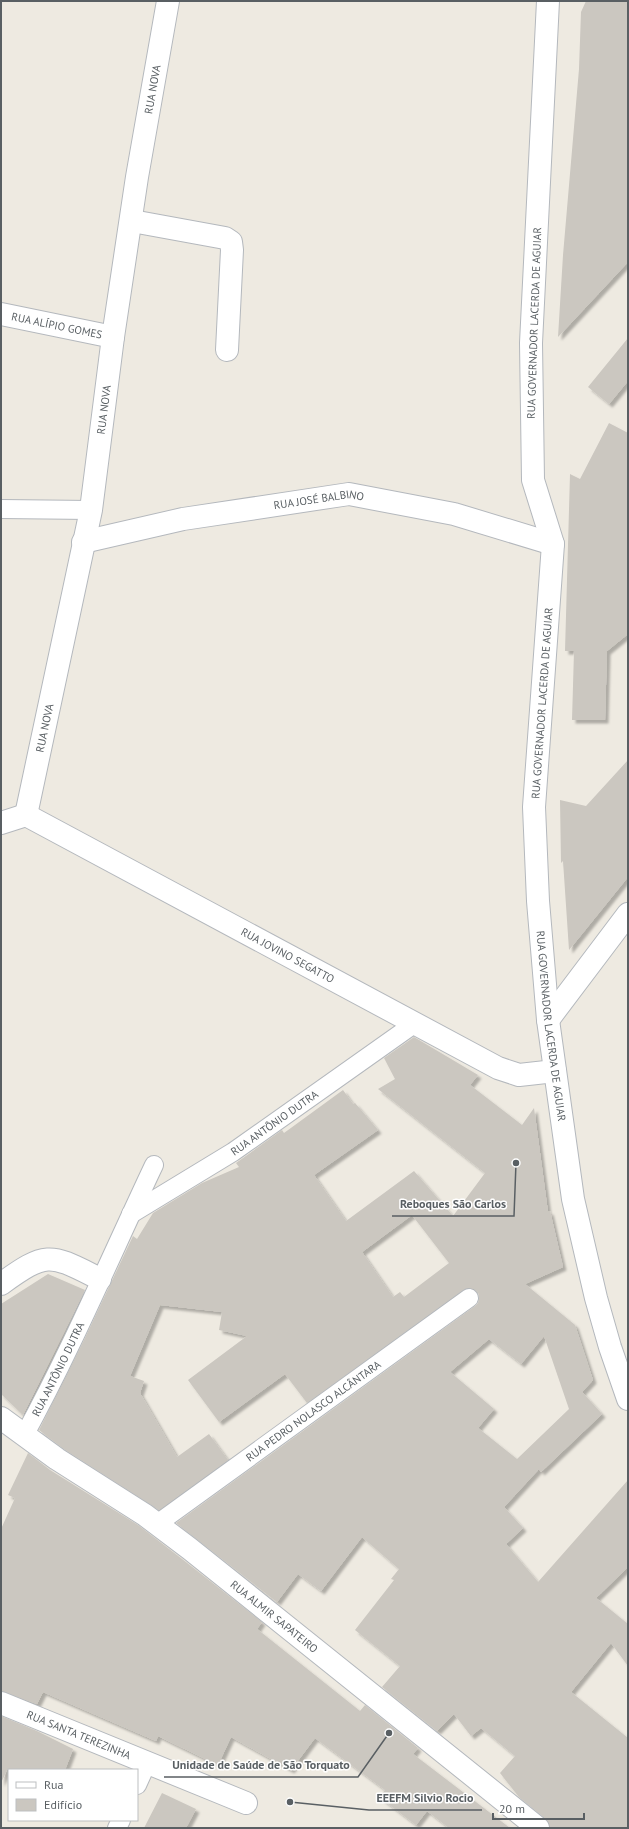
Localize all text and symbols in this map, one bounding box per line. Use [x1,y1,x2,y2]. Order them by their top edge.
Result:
street label: RUA NOVA [141,63,164,115]
street label: RUA GOVERNADOR LACERDA DE AGUIAR [524,226,544,419]
street label: RUA ALÍPIO GOMES [10,309,104,342]
street label: RUA NOVA [94,384,114,435]
street label: RUA JOSÉ BALBINO [273,487,365,512]
street label: RUA GOVERNADOR LACERDA DE AGUIAR [528,606,556,799]
street label: RUA NOVA [33,702,57,754]
street label: RUA JOVINO SEGATTO [239,925,337,986]
street label: RUA GOVERNADOR LACERDA DE AGUIAR [534,930,569,1123]
street label: RUA ANTÔNIO DUTRA [228,1087,321,1158]
callout: Reboques São Carlos [392,1192,514,1216]
text: Reboques São Carlos [400,1196,506,1211]
street label: RUA ANTÔNIO DUTRA [29,1319,88,1419]
street label: RUA PEDRO NOLASCO ALCÂNTARA [243,1357,384,1464]
street label: RUA ALMIR SAPATEIRO [228,1577,321,1656]
street label: RUA SANTA TEREZINHA [25,1707,133,1762]
callout: Unidade de Saúde de São Torquato [164,1753,358,1777]
text: Unidade de Saúde de São Torquato [172,1757,350,1772]
legend [8,1769,138,1821]
text: Rua [44,1777,63,1792]
callout: EEEFM Silvio Rocio [369,1786,482,1810]
text: EEEFM Silvio Rocio [376,1790,474,1805]
scale bar [493,1795,584,1821]
text: Edifício [44,1797,82,1812]
text: 20 m [499,1801,525,1816]

